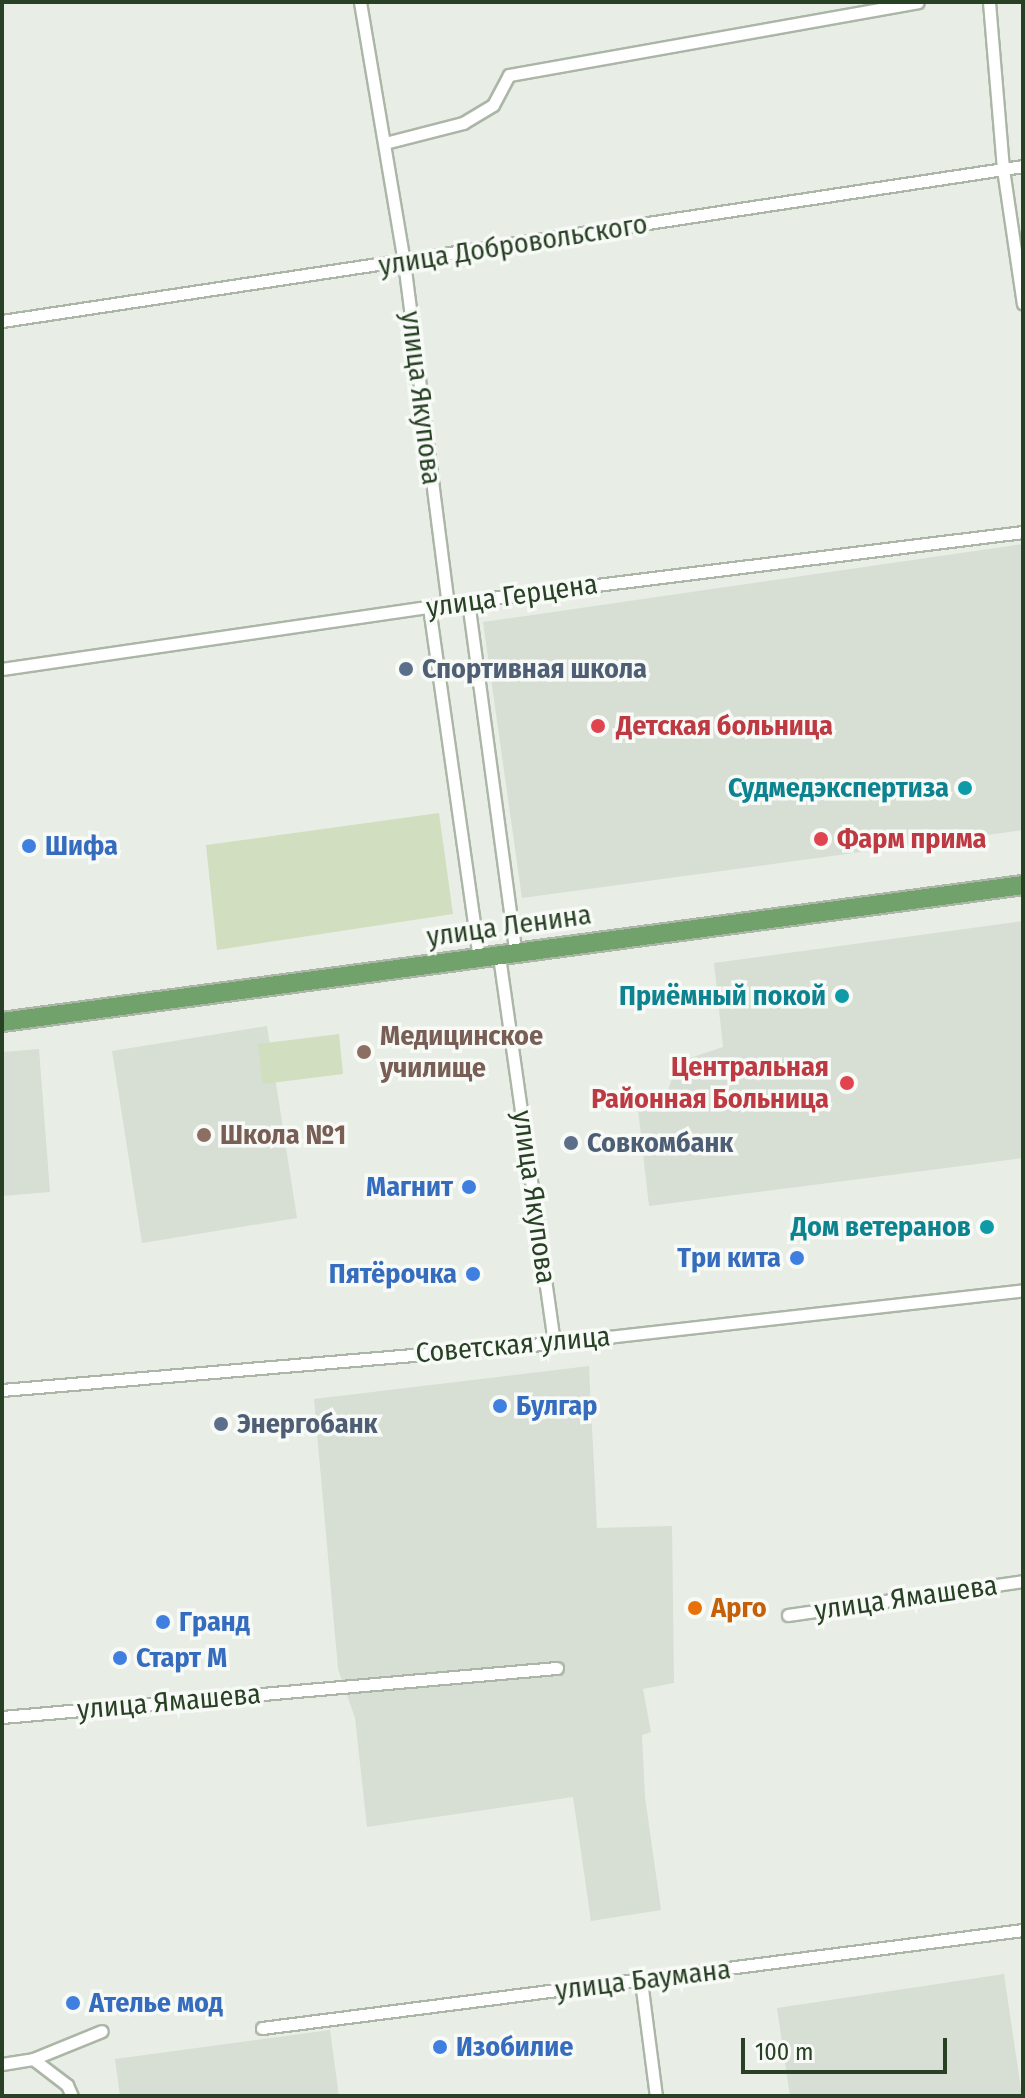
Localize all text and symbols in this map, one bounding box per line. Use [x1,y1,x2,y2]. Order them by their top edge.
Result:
street label: улица Добровольского [376,207,650,283]
street label: улица Якупова [394,309,448,487]
street label: улица Герцена [424,567,600,625]
place label: Спортивная школа [422,652,647,686]
marker: Спортивная школа [397,660,415,678]
place label: Детская больница [616,709,833,743]
marker: Детская больница [587,715,609,737]
place label: Судмедэкспертиза [728,771,949,805]
marker: Судмедэкспертиза [956,779,974,797]
place label: Фарм прима [837,822,986,856]
place label: Шифа [45,829,118,863]
marker: Фарм прима [812,830,830,848]
marker: Шифа [20,837,38,855]
street label: улица Ленина [425,898,593,954]
place label: Приёмный покой [619,979,826,1013]
marker: Приёмный покой [833,987,851,1005]
place label: Медицинское училище [380,1019,543,1085]
marker: Медицинское училище [355,1043,373,1061]
place label: Центральная Районная Больница [591,1050,829,1116]
marker: Центральная Районная Больница [836,1072,858,1094]
street label: улица Якупова [505,1108,563,1286]
place label: Школа №1 [220,1118,346,1152]
marker: Школа №1 [195,1126,213,1144]
place label: Совкомбанк [587,1126,733,1160]
marker: Совкомбанк [562,1134,580,1152]
place label: Магнит [366,1170,453,1204]
marker: Магнит [460,1178,478,1196]
place label: Дом ветеранов [791,1210,971,1244]
marker: Дом ветеранов [978,1218,996,1236]
place label: Три кита [677,1241,781,1275]
marker: Три кита [788,1249,806,1267]
place label: Пятёрочка [329,1257,457,1291]
marker: Пятёрочка [464,1265,482,1283]
street label: Советская улица [414,1320,612,1370]
place label: Булгар [516,1389,597,1423]
marker: Булгар [491,1397,509,1415]
place label: Энергобанк [237,1407,378,1441]
marker: Энергобанк [212,1415,230,1433]
street label: улица Ямашева [812,1569,1000,1627]
place label: Арго [711,1591,767,1625]
marker: Арго [686,1599,704,1617]
place label: Гранд [179,1605,250,1639]
marker: Гранд [154,1613,172,1631]
place label: Старт М [136,1641,227,1675]
marker: Старт М [111,1649,129,1667]
street label: улица Ямашева [76,1677,262,1727]
street label: улица Баумана [553,1953,733,2007]
place label: Ателье мод [89,1986,223,2020]
marker: Ателье мод [64,1994,82,2012]
scale bar [745,2022,951,2072]
place label: Изобилие [456,2030,573,2064]
marker: Изобилие [431,2038,449,2056]
text: 100 m [755,2038,813,2066]

